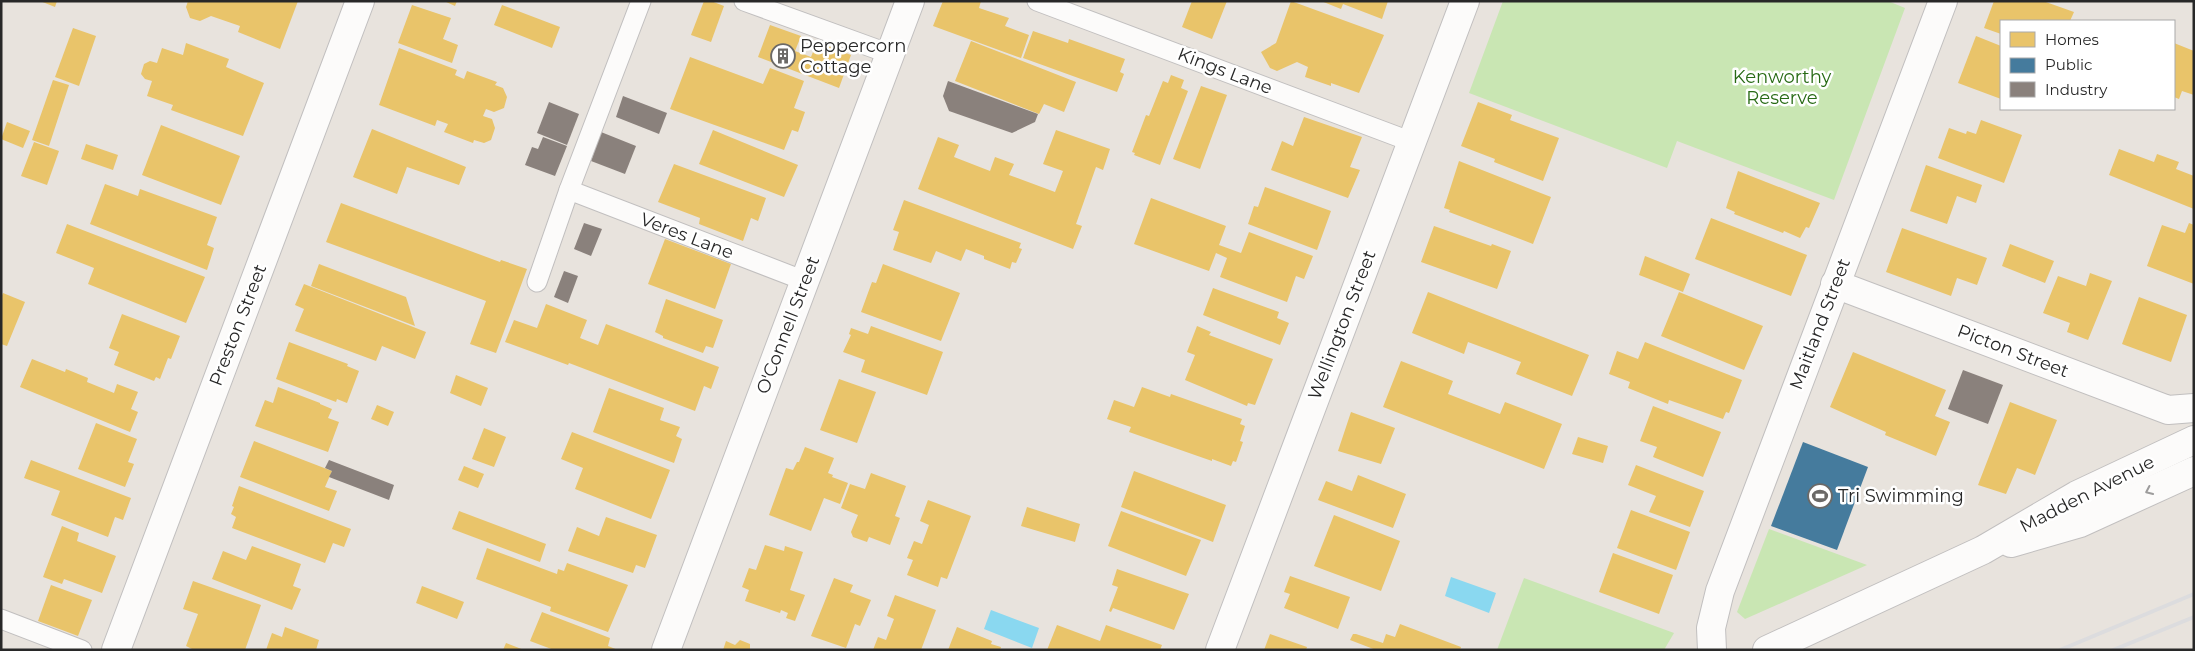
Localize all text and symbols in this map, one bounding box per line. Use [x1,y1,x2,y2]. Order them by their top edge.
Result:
legend [2000,20,2175,110]
text: Homes [2045,30,2099,49]
place label: Peppercorn Cottage [800,35,906,78]
building icon: Peppercorn Cottage [770,43,796,69]
street label: Kings Lane [1174,43,1276,99]
text: Public [2045,55,2093,74]
park label: Kenworthy Reserve [1733,66,1831,109]
text: Industry [2045,80,2108,99]
street label: Veres Lane [637,208,737,264]
street label: Wellington Street [1303,247,1381,403]
street label: O'Connell Street [752,253,824,397]
street label: Maitland Street [1785,255,1855,393]
street label: Preston Street [205,261,271,389]
street label: Picton Street [1954,320,2072,382]
street label: Madden Avenue [2016,451,2158,537]
sports icon: Tri Swimming [1807,483,1833,509]
place label: Tri Swimming [1838,485,1964,507]
one-way arrow [2145,485,2154,496]

